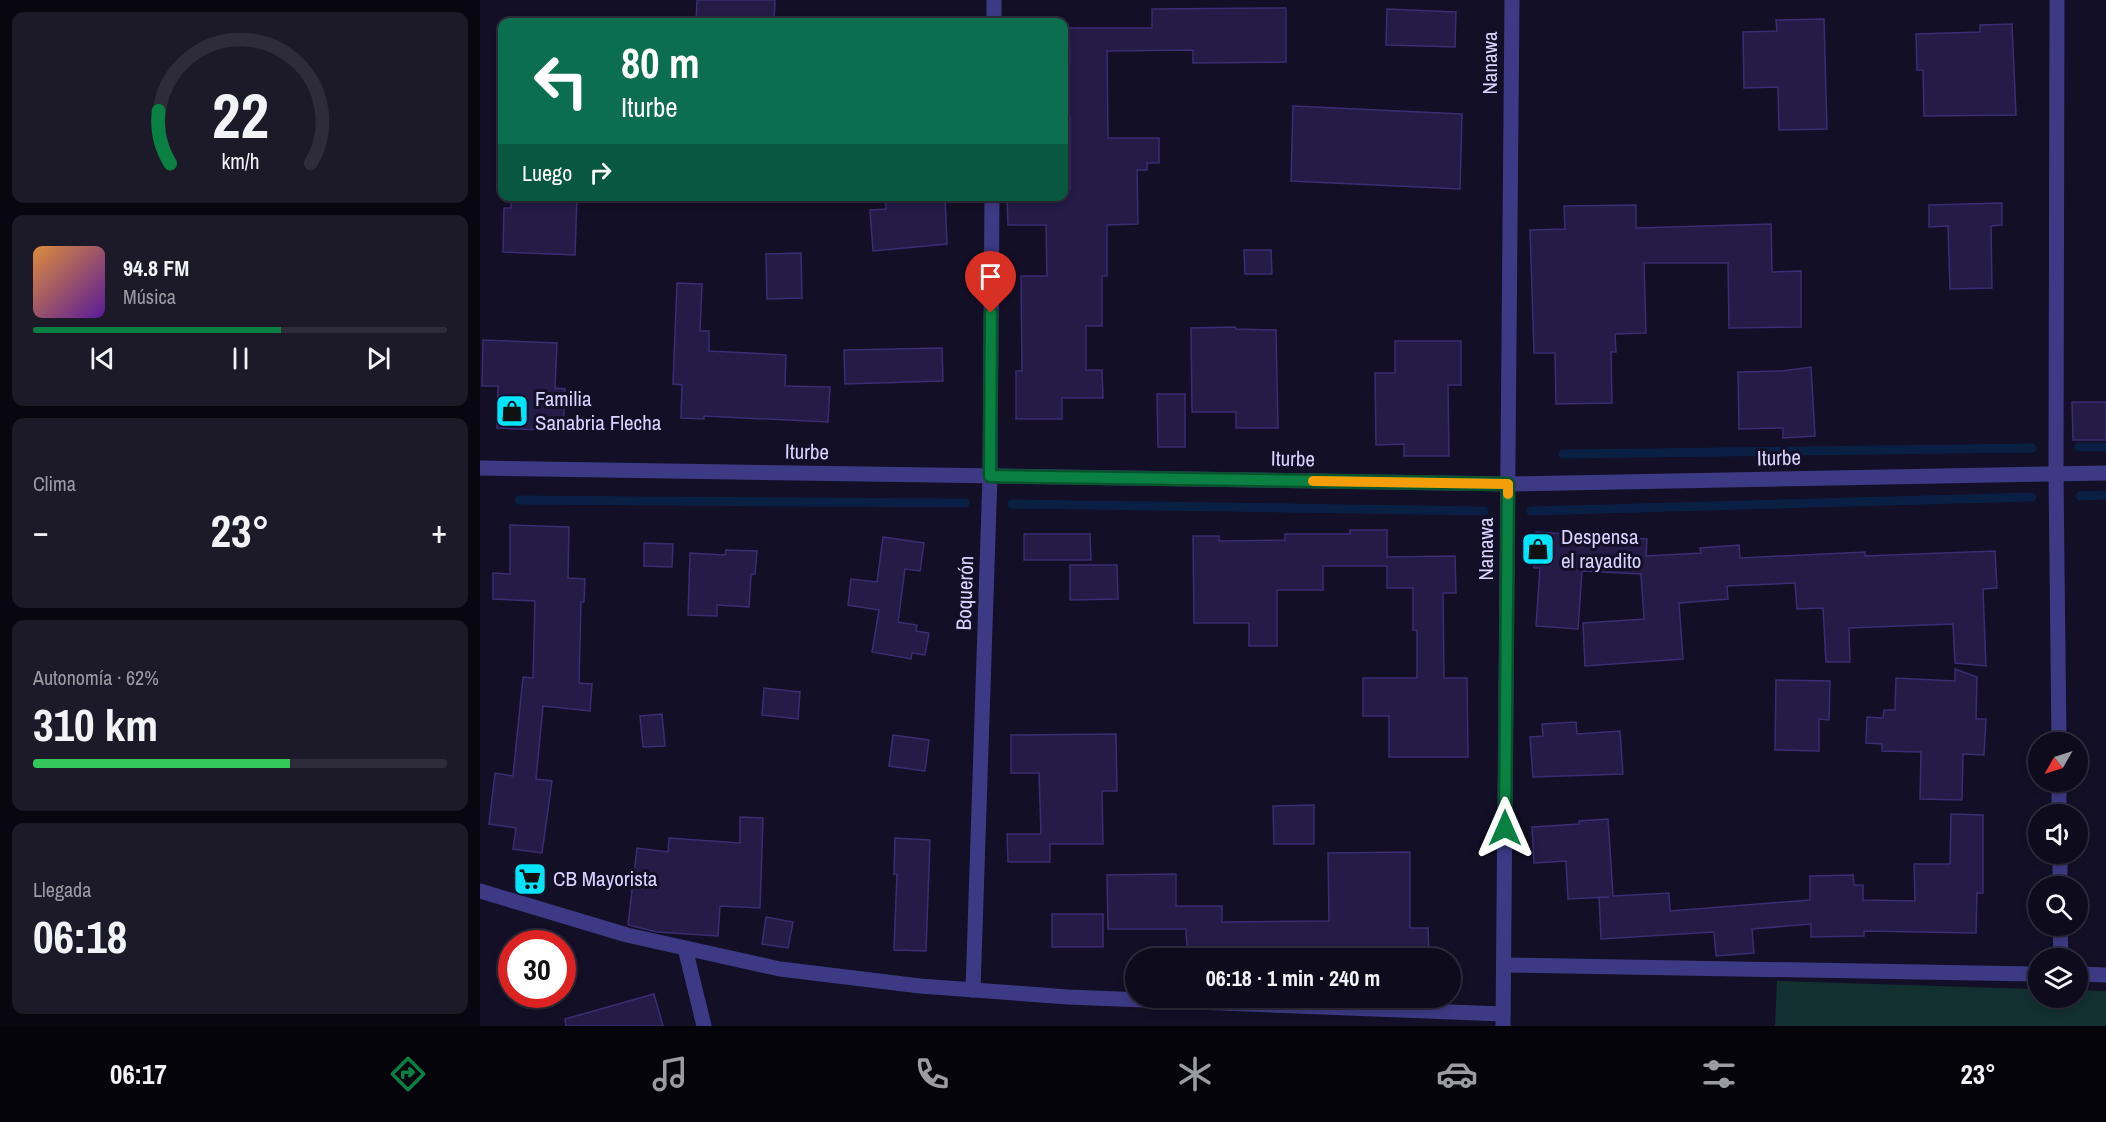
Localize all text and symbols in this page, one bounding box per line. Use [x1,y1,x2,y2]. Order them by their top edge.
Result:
street label: Nanawa [1475,31,1504,95]
text: 80 m [621,35,700,91]
icon: left [522,42,600,120]
text: 22 [212,74,268,158]
text: Iturbe [621,89,678,125]
text: km/h [221,148,259,177]
icon: right [584,156,617,189]
text: Luego [522,158,572,188]
pin [965,251,1016,313]
text: 94.8 FM [123,253,189,283]
icon: arrive [974,260,1007,293]
text: Música [123,283,176,310]
icon: previous [86,342,119,375]
icon: pause [224,342,257,375]
icon: next [362,342,395,375]
place label: Familia Sanabria Flecha [535,384,662,437]
shop icon: Familia Sanabria Flecha [494,393,530,429]
street label: Iturbe [785,437,829,466]
street label: Iturbe [1757,443,1801,472]
street label: Iturbe [1271,444,1315,473]
text: Clima [33,470,76,497]
text: 23° [210,500,270,561]
text: − [33,509,49,553]
text: + [431,509,447,553]
street label: Nanawa [1471,517,1500,581]
place label: Despensa el rayadito [1561,522,1641,575]
shop icon: Despensa el rayadito [1520,531,1556,567]
street label: Boquerón [949,555,980,631]
text: Autonomía · 62% [33,664,159,691]
text: 310 km [33,694,158,755]
north arrow [2028,732,2088,792]
map controls [2028,732,2088,1008]
position arrow [1473,796,1537,860]
button: sound [2028,804,2088,864]
supermarket icon: CB Mayorista [512,861,548,897]
place label: CB Mayorista [553,864,658,893]
text: Llegada [33,876,91,903]
button: search [2028,876,2088,936]
text: 06:18 [33,906,127,967]
speed limit sign: 30 [498,930,576,1008]
button: layers [2028,948,2088,1008]
text: 06:18 · 1 min · 240 m [1206,963,1380,993]
icon: directions [387,1053,429,1095]
icon: music [649,1053,691,1095]
icon: phone [911,1053,953,1095]
icon: climate [1174,1053,1216,1095]
icon: car [1436,1053,1478,1095]
icon: filters [1698,1053,1740,1095]
text: 06:17 [110,1056,167,1092]
text: 23° [1960,1056,1996,1092]

